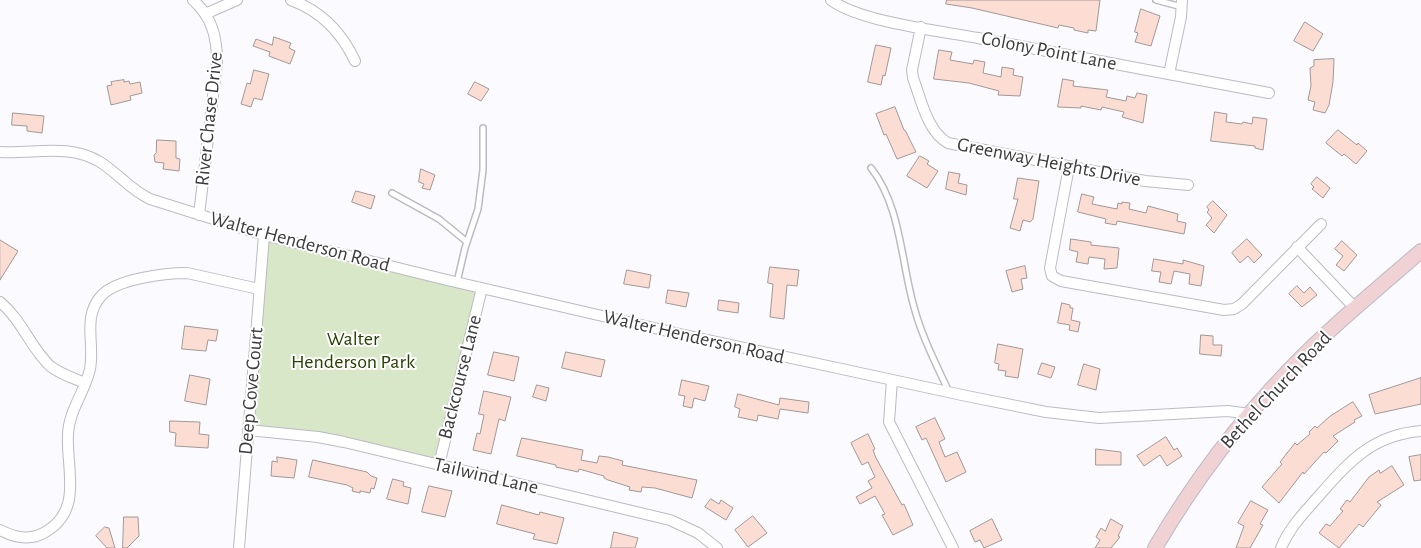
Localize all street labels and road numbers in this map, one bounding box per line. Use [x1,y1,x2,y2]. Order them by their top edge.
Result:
street label: Colony Point Lane [979,26,1119,76]
street label: River Chase Drive [190,51,228,187]
street label: Greenway Heights Drive [955,132,1143,192]
street label: Walter Henderson Road [207,206,393,278]
street label: Walter Henderson Road [601,304,787,370]
street label: Backcourse Lane [433,312,487,442]
street label: Deep Cove Court [233,326,269,456]
street label: Bethel Church Road [1215,326,1337,454]
street label: Tailwind Lane [431,452,541,500]

